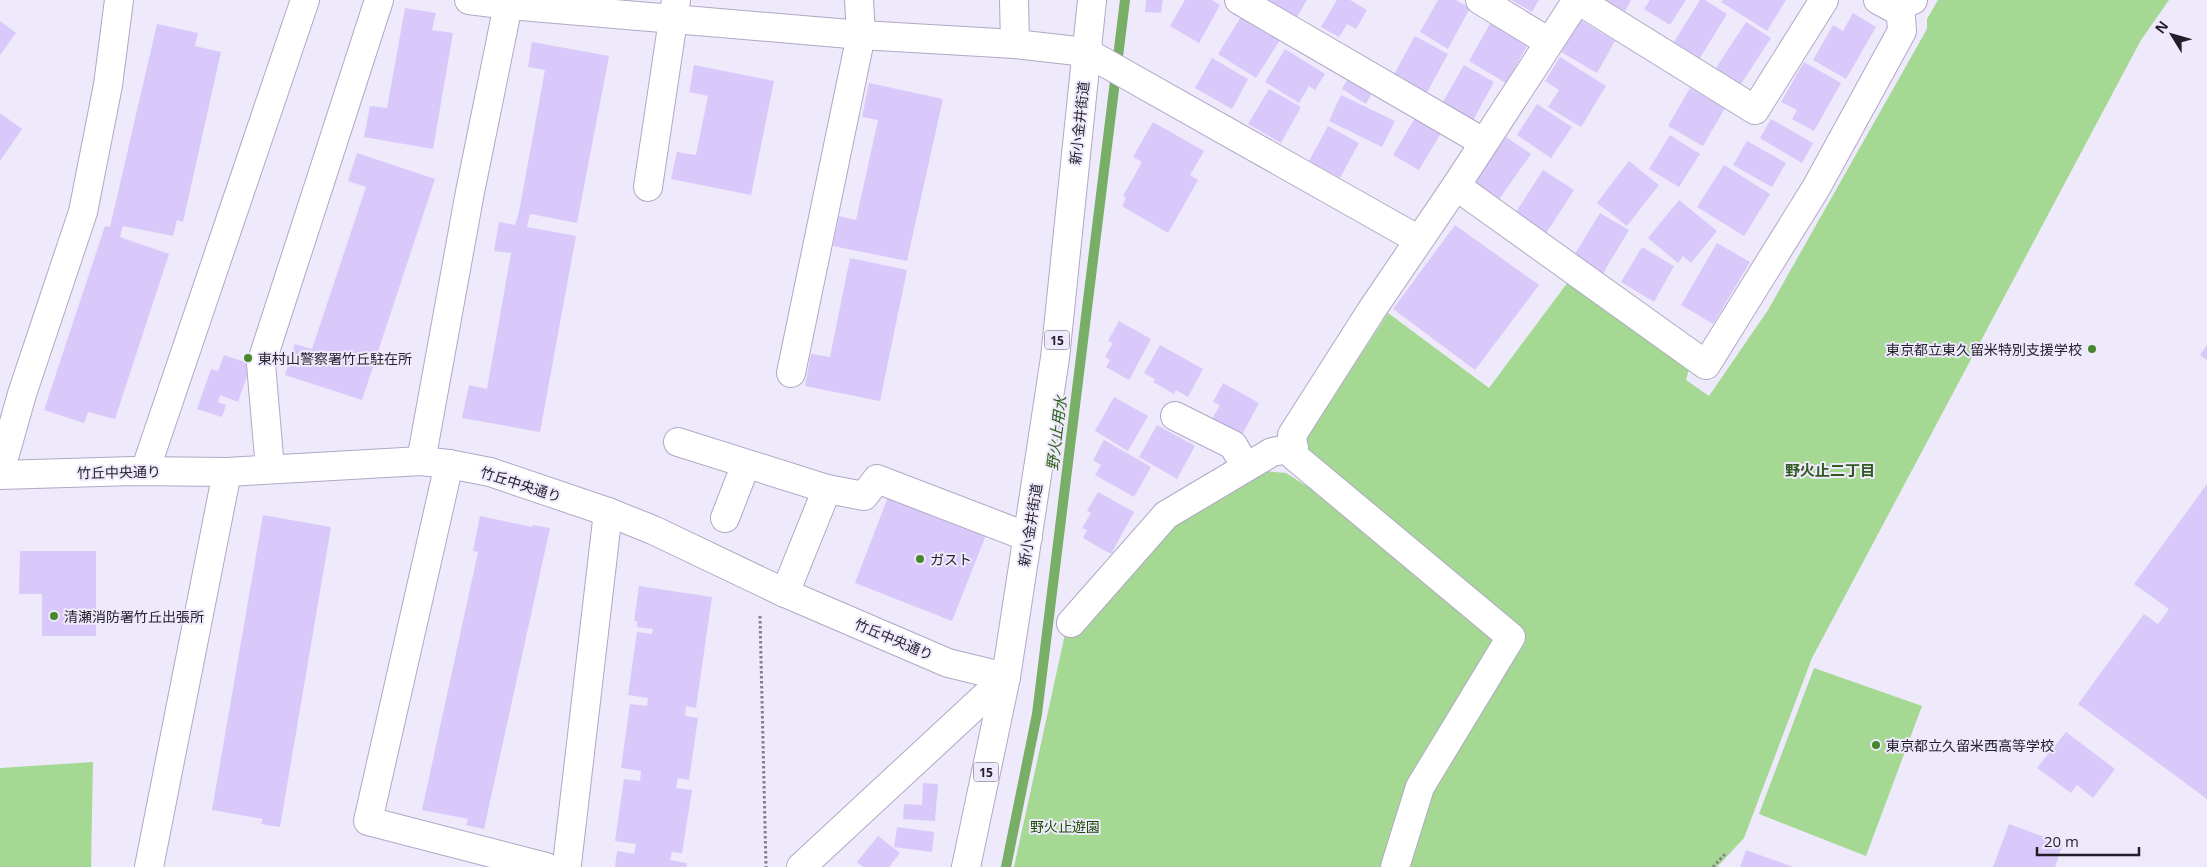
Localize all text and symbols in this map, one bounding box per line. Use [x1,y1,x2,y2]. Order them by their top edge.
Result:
north arrow [2147,10,2197,60]
text: N [2150,17,2172,37]
street label: 新小金井街道 [1065,80,1093,166]
road number: 15 [1044,330,1070,350]
place label: 東京都立東久留米特別支援学校 [1886,340,2082,359]
marker: 東京都立東久留米特別支援学校 [2086,343,2098,355]
place label: 東村山警察署竹丘駐在所 [258,349,412,368]
marker: 東村山警察署竹丘駐在所 [242,352,254,364]
water label: 野火止用水 [1042,393,1071,471]
district label: 野火止二丁目 [1785,460,1875,480]
street label: 竹丘中央通り [77,462,161,482]
street label: 竹丘中央通り [478,462,564,506]
street label: 新小金井街道 [1014,482,1046,568]
place label: ガスト [930,550,972,569]
marker: ガスト [914,553,926,565]
place label: 清瀬消防署竹丘出張所 [64,607,204,626]
marker: 清瀬消防署竹丘出張所 [48,610,60,622]
street label: 竹丘中央通り [852,614,936,664]
place label: 東京都立久留米西高等学校 [1886,736,2054,755]
marker: 東京都立久留米西高等学校 [1870,739,1882,751]
road number: 15 [974,762,998,782]
park label: 野火止遊園 [1030,817,1100,836]
scale bar [2037,824,2140,856]
text: 20 m [2044,831,2079,851]

